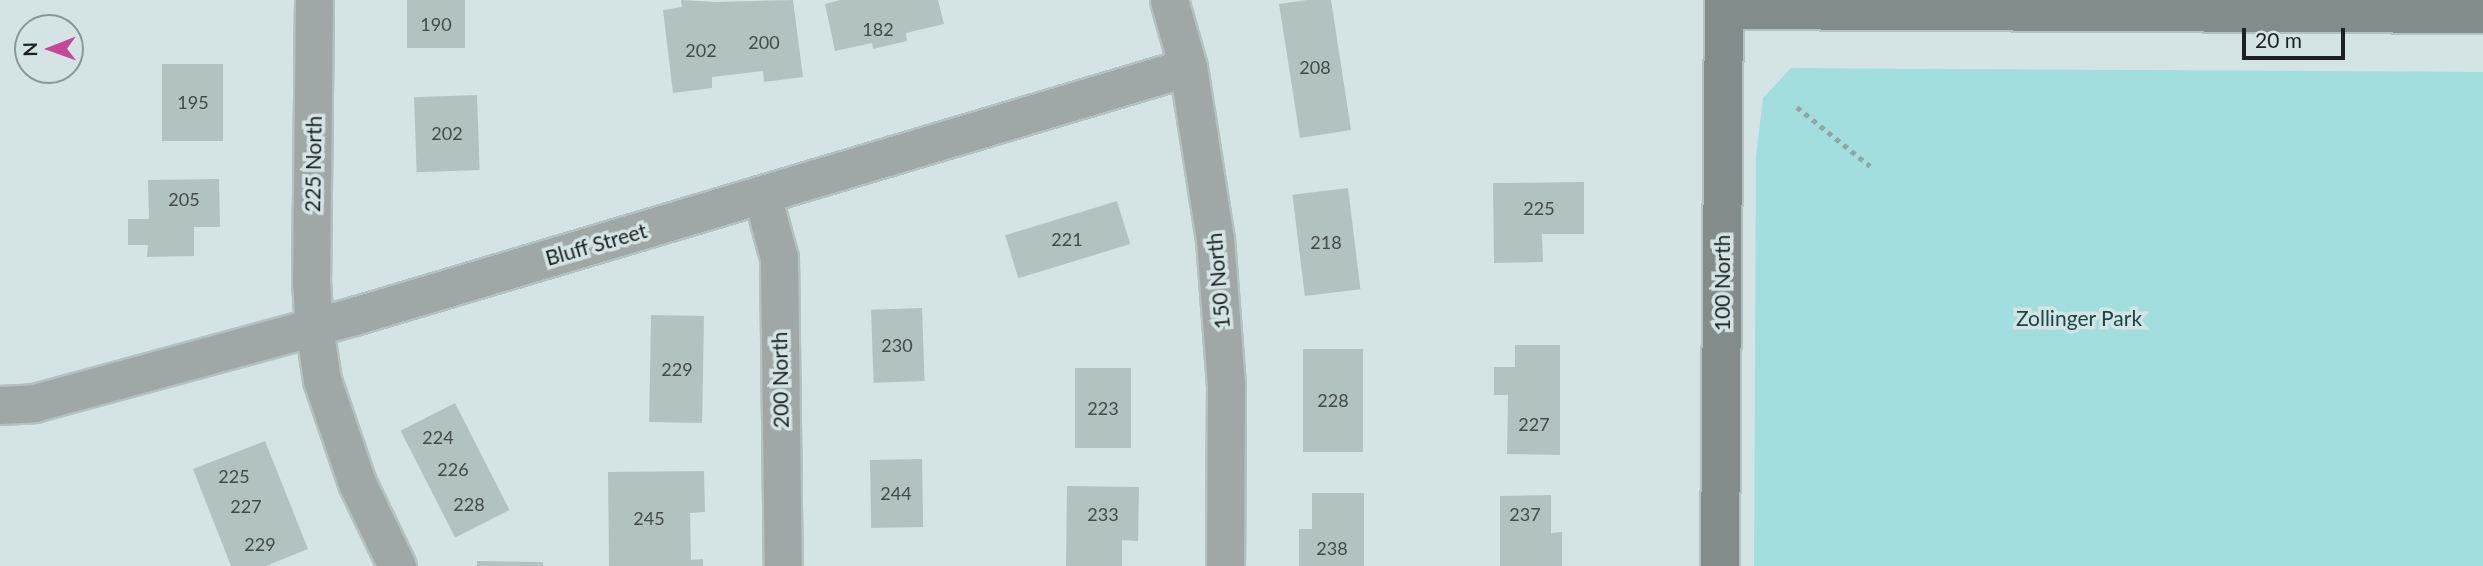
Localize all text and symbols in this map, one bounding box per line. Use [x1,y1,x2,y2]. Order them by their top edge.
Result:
house number: 190 [420,13,452,35]
north arrow [14,14,84,84]
scale bar [2245,14,2348,58]
house number: 182 [862,18,894,40]
text: 20 m [2255,27,2302,52]
house number: 200 [748,31,780,53]
house number: 202 [685,39,717,61]
text: N [18,42,41,57]
house number: 208 [1299,56,1331,78]
house number: 195 [177,91,209,113]
street label: 225 North [300,116,326,212]
house number: 202 [431,122,463,144]
house number: 205 [168,188,200,210]
house number: 225 [1523,197,1555,219]
street label: Bluff Street [542,217,650,271]
house number: 221 [1051,228,1083,250]
house number: 218 [1310,231,1342,253]
street label: 150 North [1201,232,1235,330]
street label: 100 North [1709,235,1735,331]
park label: Zollinger Park [2016,305,2142,331]
street label: 200 North [767,332,793,428]
house number: 230 [881,334,913,356]
house number: 229 [661,358,693,380]
house number: 228 [1317,389,1349,411]
house number: 223 [1087,397,1119,419]
house number: 227 [1518,413,1550,435]
house number: 224 [422,426,454,448]
house number: 226 [437,458,469,480]
house number: 225 [218,465,250,487]
house number: 244 [880,482,912,504]
house number: 228 [453,493,485,515]
house number: 227 [230,495,262,517]
house number: 233 [1087,503,1119,525]
house number: 237 [1509,503,1541,525]
house number: 245 [633,507,665,529]
house number: 229 [244,533,276,555]
house number: 238 [1316,537,1348,559]

